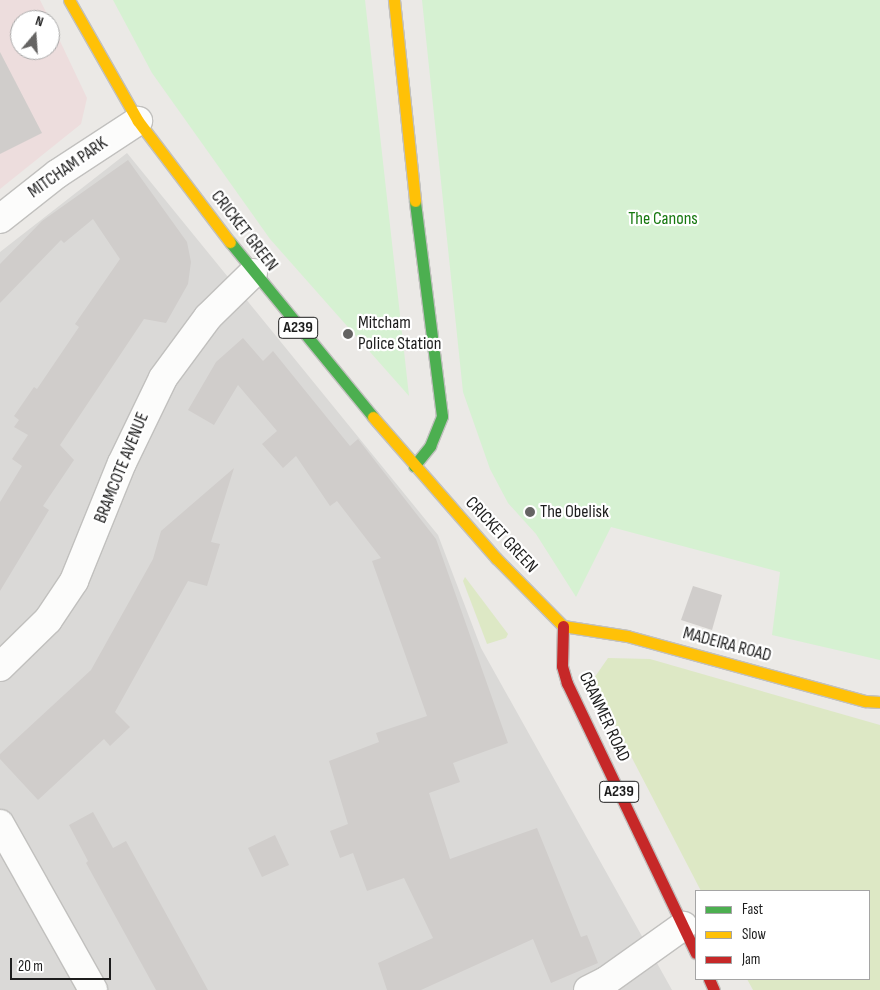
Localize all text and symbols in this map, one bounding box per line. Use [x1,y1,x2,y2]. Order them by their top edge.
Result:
north arrow [10,10,60,60]
text: N [33,12,46,30]
street label: MITCHAM PARK [24,133,112,203]
street label: CRICKET GREEN [206,186,282,276]
park label: The Canons [628,208,698,230]
place label: Mitcham Police Station [358,313,441,356]
road number: A239 [278,314,318,342]
marker: Mitcham Police Station [342,328,354,340]
street label: BRAMCOTE AVENUE [90,409,154,527]
street label: CRICKET GREEN [460,492,542,578]
place label: The Obelisk [540,501,609,523]
marker: The Obelisk [524,506,536,518]
street label: MADEIRA ROAD [680,623,774,667]
street label: CRANMER ROAD [574,669,634,765]
road number: A239 [599,779,639,806]
legend [695,890,870,980]
text: Fast [742,900,763,919]
text: Slow [742,925,766,944]
scale bar [12,948,114,980]
text: Jam [742,950,760,969]
text: 20 m [18,957,43,976]

